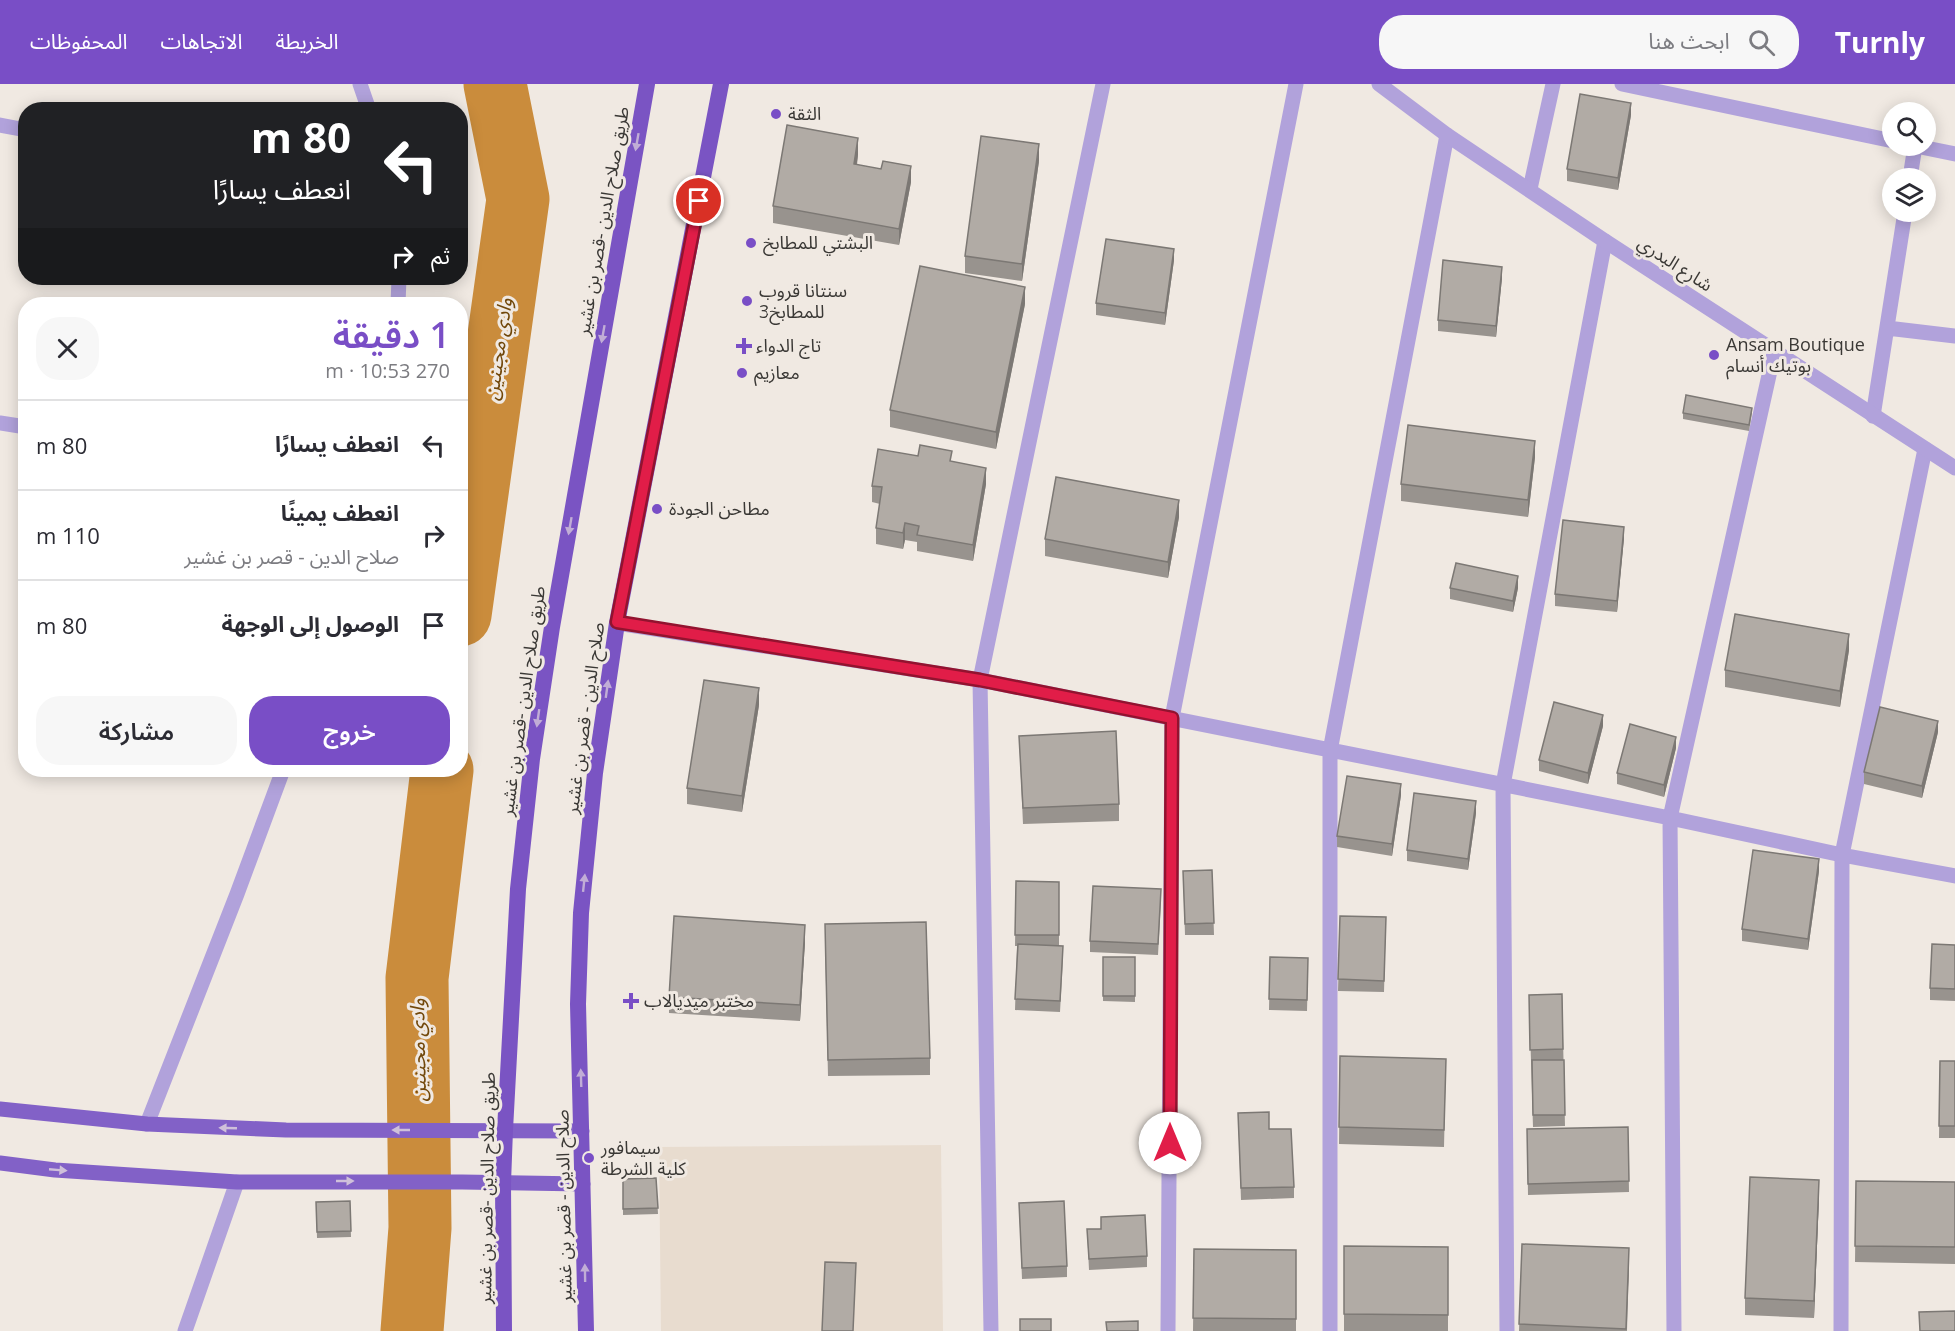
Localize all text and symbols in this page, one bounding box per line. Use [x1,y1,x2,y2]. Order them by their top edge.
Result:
search box [1379,15,1799,69]
text: Turnly [1835,23,1925,61]
text: ابحث هنا [1648,25,1730,55]
icon: search [1745,26,1778,59]
text: المحفوظات [30,27,127,55]
text: الاتجاهات [160,27,242,55]
text: الخريطة [275,27,338,55]
place label: الثقة [788,101,821,125]
map controls [1882,102,1936,222]
button: search [1882,102,1936,156]
street label: طريق صلاح الدين -قصر بن غشير [570,105,636,338]
marker: الثقة [769,107,783,121]
text: 80 m [251,108,351,165]
icon: left [372,126,450,204]
one-way arrow [632,132,641,151]
button: layers [1882,168,1936,222]
text: انعطف يسارًا [213,170,351,207]
pin [673,175,724,226]
icon: arrive [682,184,715,217]
place label: البشتي للمطابخ [763,230,873,256]
street label: شارع البدري [1632,230,1718,299]
marker: البشتي للمطابخ [744,236,758,250]
icon: right [386,240,419,273]
text: ثم [431,240,450,270]
place label: سنتانا قروب 3للمطابخ [759,278,847,325]
marker: سنتانا قروب 3للمطابخ [740,294,754,308]
water label: وادي مجينين [477,296,521,402]
text: 1 دقيقة [333,310,450,359]
button: close [36,317,99,380]
one-way arrow [598,324,607,343]
place label: Ansam Boutique بوتيك أنسام [1726,332,1865,380]
place label: تاج الدواء [756,333,821,359]
marker: تاج الدواء [737,339,751,353]
marker: Ansam Boutique بوتيك أنسام [1707,348,1721,362]
text: 270 m · 10:53 [325,357,450,384]
place label: معازيم [754,360,800,386]
marker: معازيم [735,366,749,380]
text: انعطف يسارًا [275,428,399,458]
icon: left [417,429,450,462]
text: 80 m [36,430,87,460]
place label: مطاحن الجودة [669,496,770,520]
text: انعطف يمينًا [281,497,399,527]
marker: مطاحن الجودة [650,502,664,516]
one-way arrow [565,517,574,536]
icon: right [417,519,450,552]
text: 110 m [36,520,100,550]
text: صلاح الدين - قصر بن غشير [184,543,399,570]
street label: طريق صلاح الدين -قصر بن غشير [494,584,552,819]
text: الوصول إلى الوجهة [221,608,399,638]
icon: arrive [417,609,450,642]
text: 80 m [36,610,87,640]
street label: صلاح الدين - قصر بن غشير [559,621,611,816]
one-way arrow [603,680,612,699]
button: مشاركة [36,696,237,765]
button: خروج [249,696,450,765]
one-way arrow [534,709,543,728]
one-way arrow [579,873,589,892]
place label: مختبر ميديالاب [644,988,754,1012]
marker: مختبر ميديالاب [622,992,640,1010]
water label: وادي مجينين [403,998,435,1102]
one-way arrow [576,1068,585,1087]
street label: طريق صلاح الدين -قصر بن غشير [472,1072,502,1305]
street label: صلاح الدين - قصر بن غشير [549,1109,579,1304]
position arrow [1138,1111,1202,1175]
one-way arrow [218,1123,237,1132]
one-way arrow [392,1125,411,1135]
place label: سيمافور كلية الشرطة [600,1135,686,1180]
marker: سيمافور كلية الشرطة [582,1151,596,1165]
one-way arrow [49,1165,68,1175]
one-way arrow [335,1176,354,1186]
one-way arrow [580,1263,590,1282]

